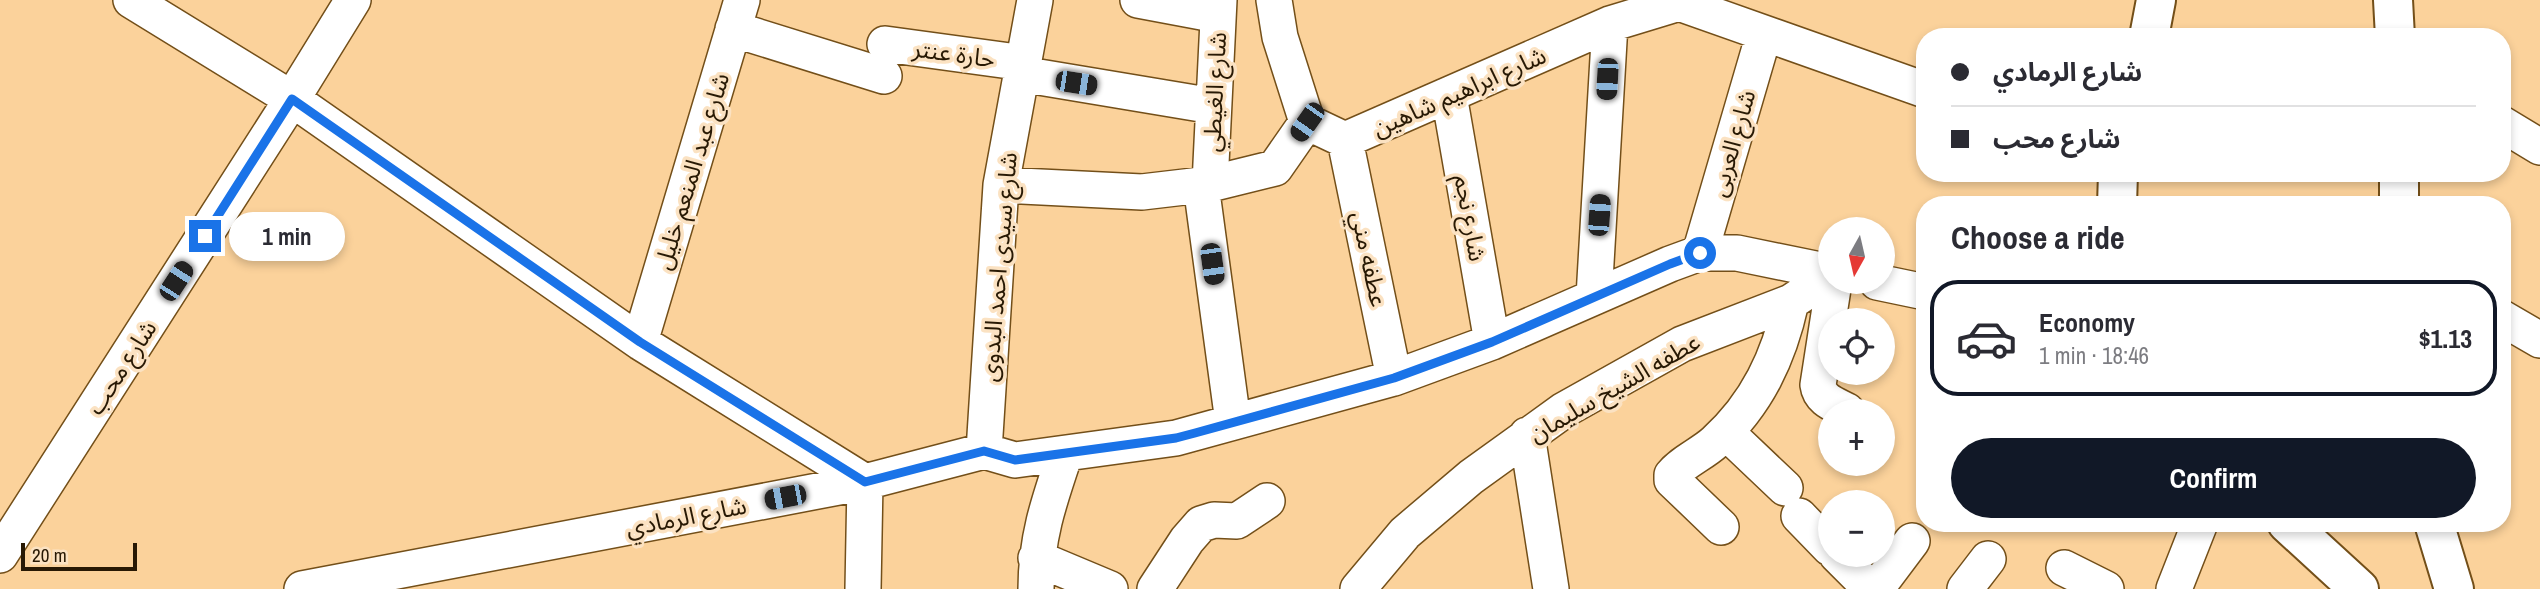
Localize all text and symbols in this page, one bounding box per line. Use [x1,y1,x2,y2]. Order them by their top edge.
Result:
street label: حارة عنتر [910,31,997,75]
street label: شارع الغيطي [1195,31,1237,153]
street label: شارع ابراهيم شاهين [1367,38,1552,145]
text: شارع الرمادي [1993,54,2142,89]
car [1596,57,1619,101]
street label: شارع عبد المنعم خليل [646,69,738,274]
car [1054,69,1099,97]
street label: شارع العربى [1702,86,1764,201]
car [1287,99,1328,145]
text: شارع محب [1993,121,2120,156]
street label: شارع سيدى احمد البدوى [972,151,1026,383]
street label: شارع نجم [1446,172,1494,264]
car [1588,193,1611,237]
street label: عطفه مني [1341,208,1396,310]
callout: 1 min [230,212,345,260]
text: Choose a ride [1951,216,2125,259]
north arrow [1818,217,1895,294]
map controls [1818,217,1895,567]
route end [189,220,221,252]
text: 1 min [262,221,312,252]
route start [1684,237,1716,269]
car [1199,242,1226,286]
car [156,258,197,304]
text: Economy [2039,305,2135,340]
icon: car [1955,307,2018,370]
button: locate [1818,308,1895,385]
street label: شارع محب [79,314,165,421]
text: $1.13 [2419,321,2472,356]
street label: عطفه الشيخ سليمان [1523,325,1706,451]
text: 1 min · 18:46 [2039,340,2149,371]
button: + [1818,399,1895,476]
button: Confirm [1951,438,2476,518]
car [763,483,808,511]
street label: شارع الرمادي [623,489,750,547]
button: − [1818,490,1895,567]
scale bar [21,540,136,572]
text: 20 m [32,542,67,568]

